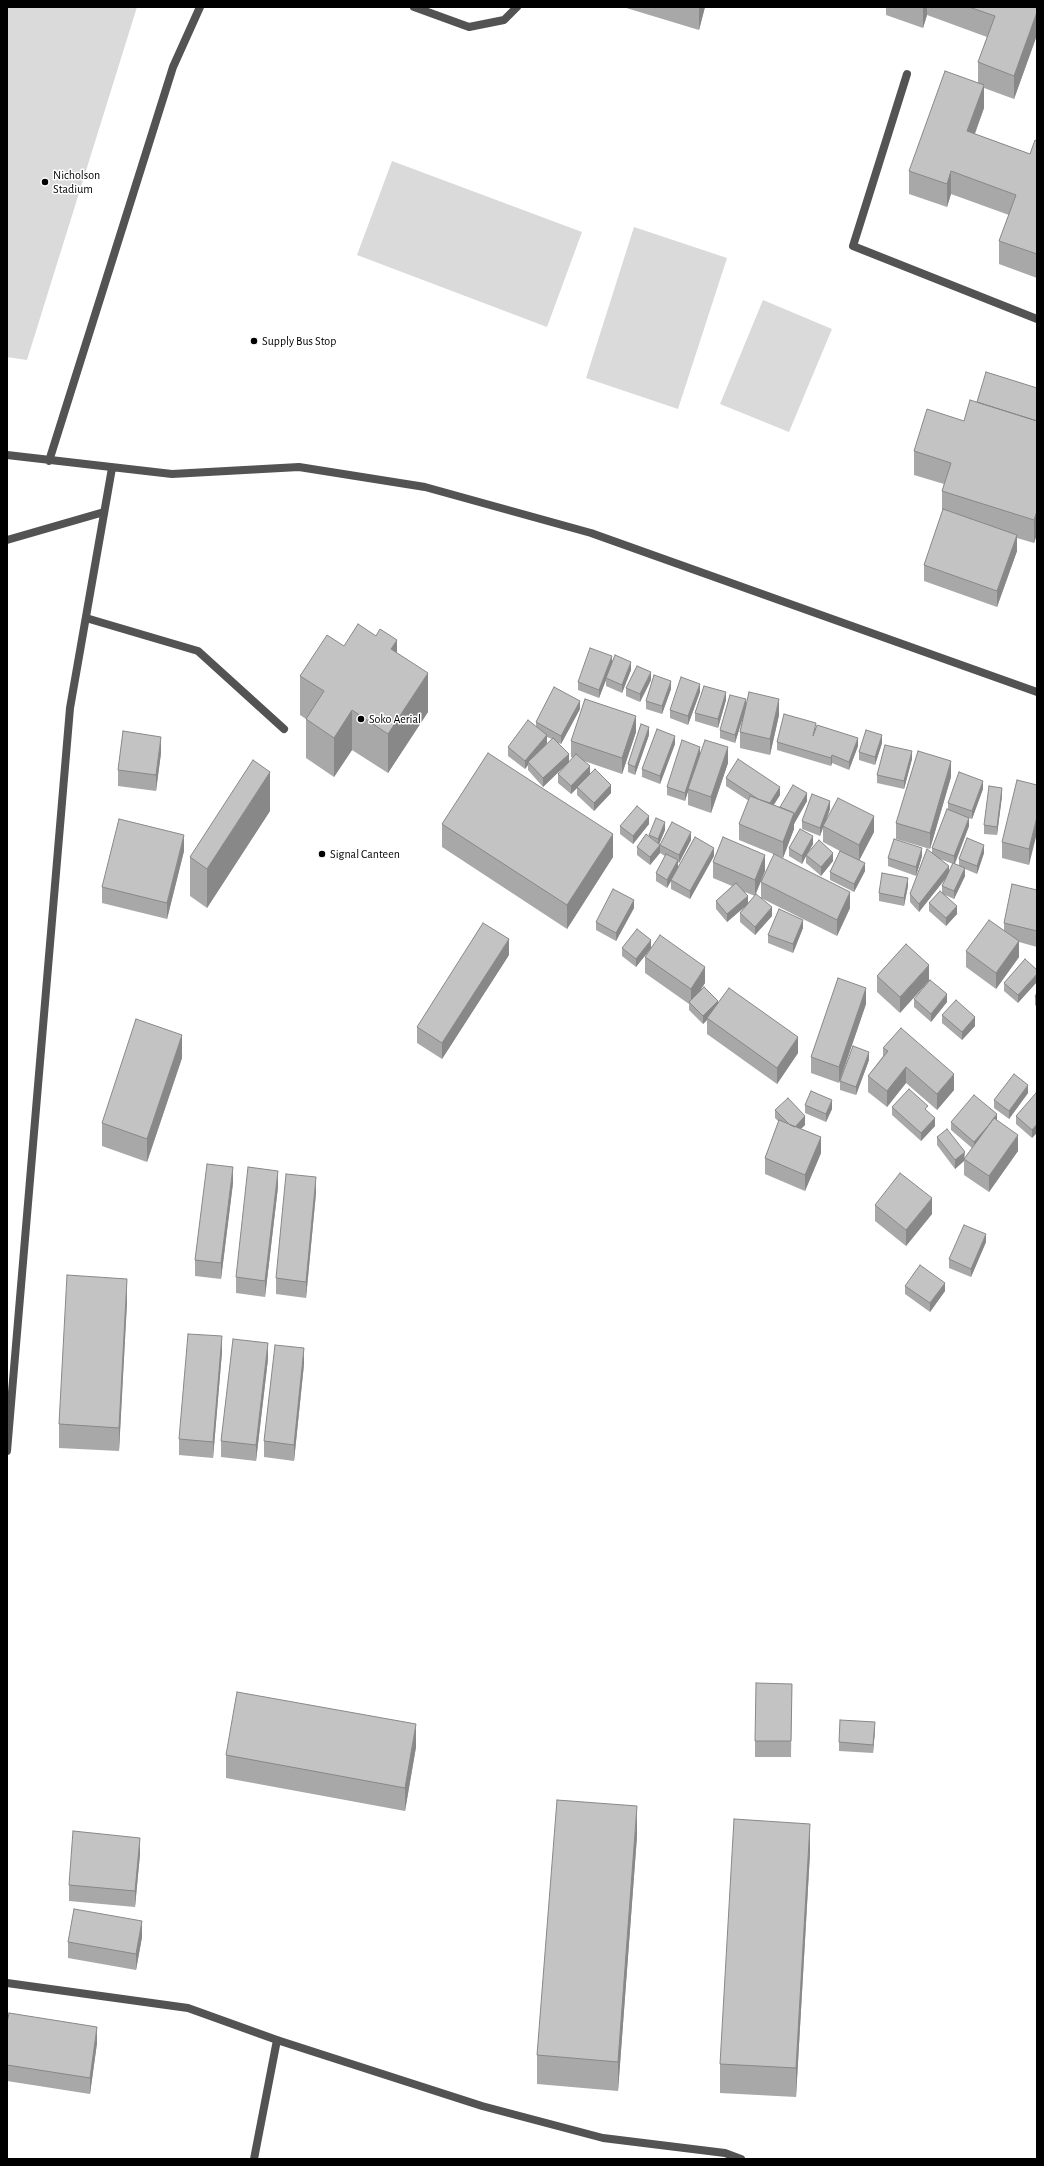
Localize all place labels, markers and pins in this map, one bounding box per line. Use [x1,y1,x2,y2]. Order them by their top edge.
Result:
place label: Nicholson Stadium [53,168,100,196]
marker: Nicholson Stadium [40,177,50,187]
place label: Supply Bus Stop [262,334,336,348]
marker: Supply Bus Stop [249,336,259,346]
place label: Soko Aerial [369,712,421,726]
marker: Soko Aerial [356,714,366,724]
place label: Signal Canteen [330,847,400,861]
marker: Signal Canteen [317,849,327,859]

